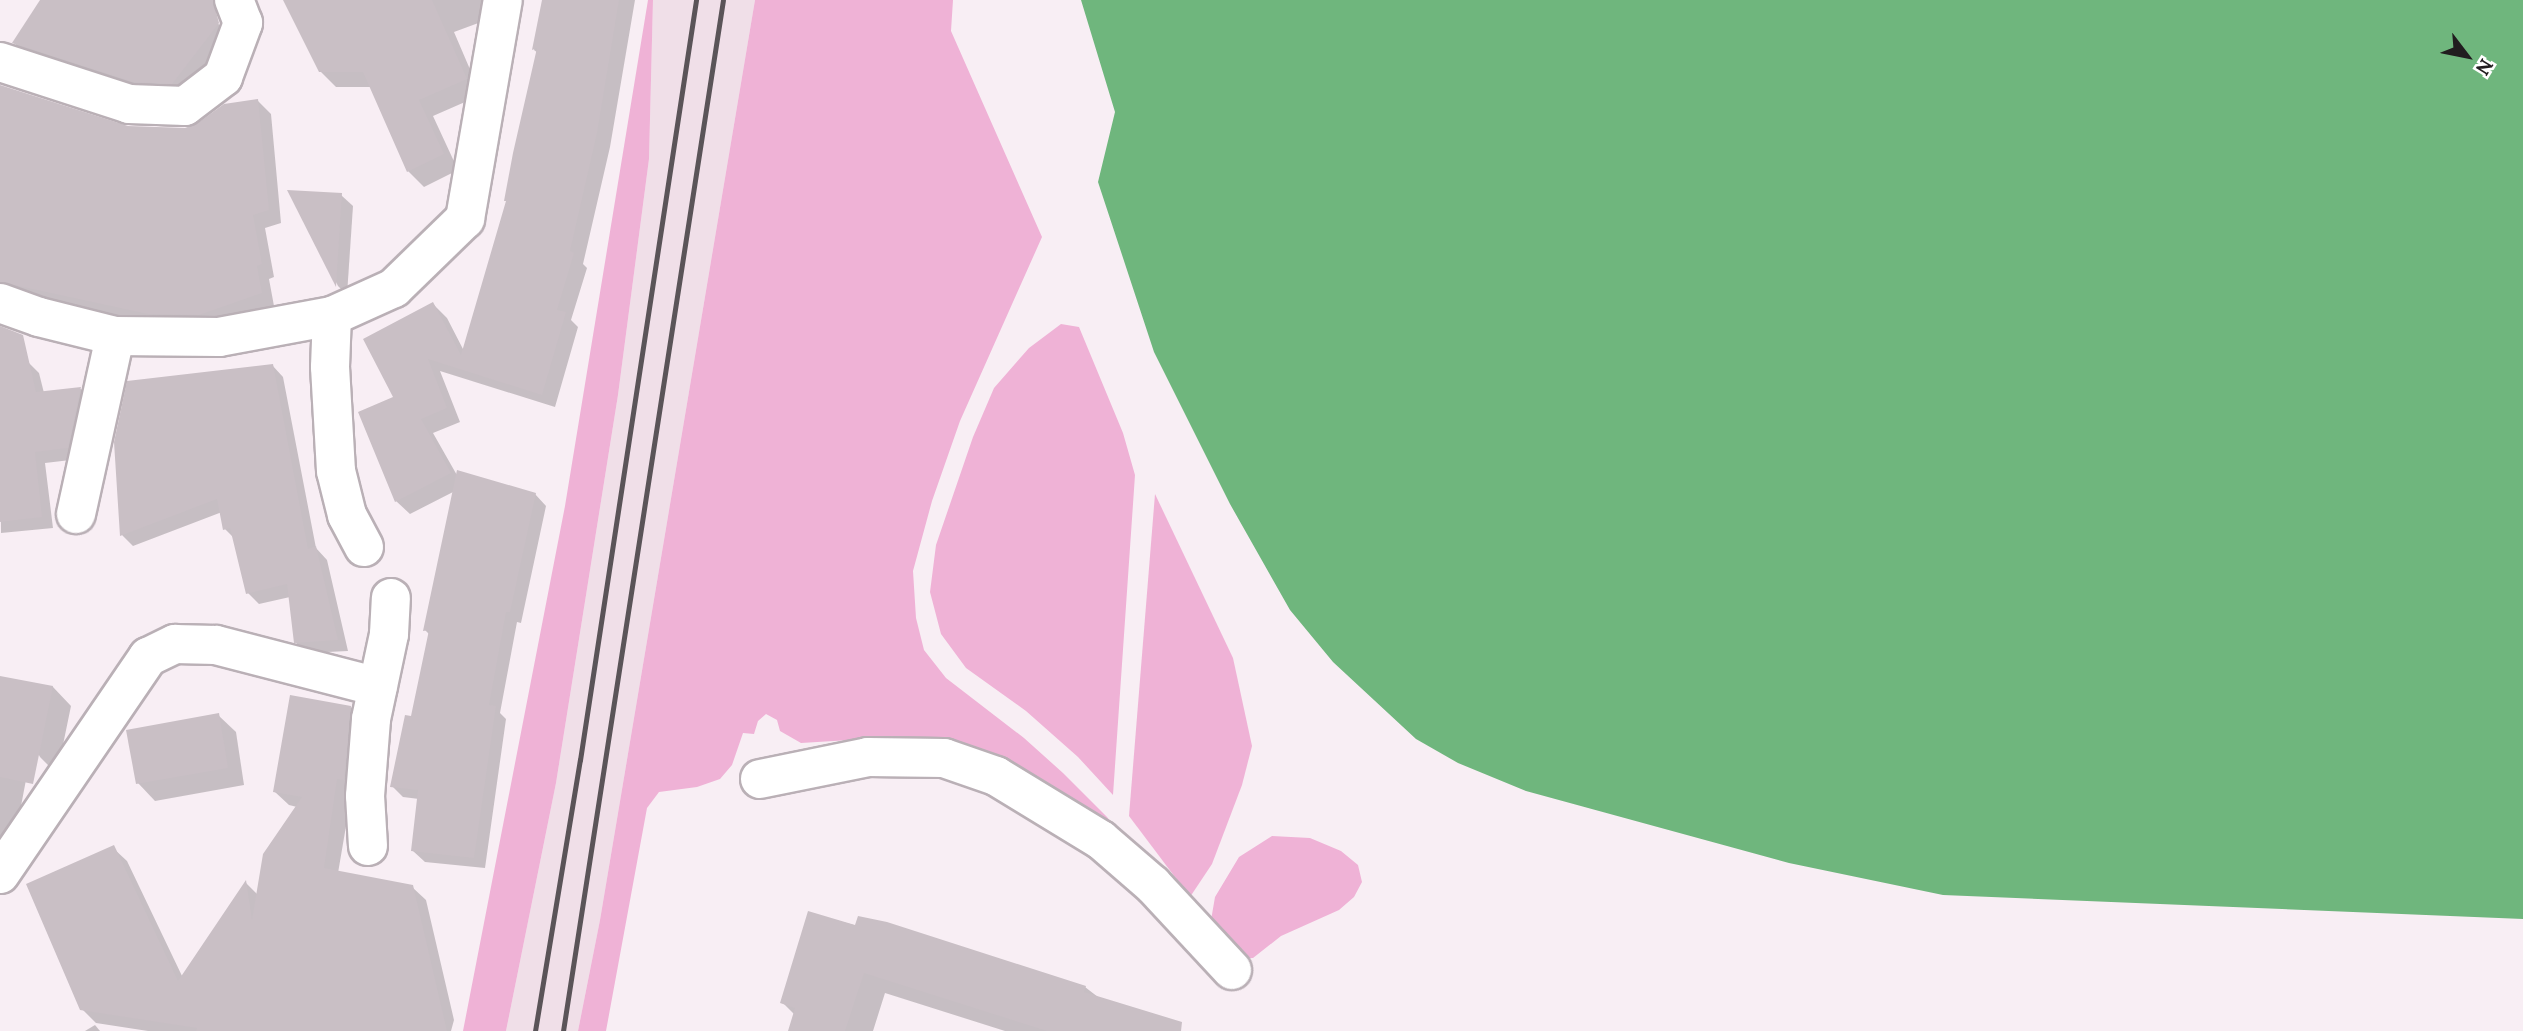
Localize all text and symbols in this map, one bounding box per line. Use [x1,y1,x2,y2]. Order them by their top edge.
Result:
north arrow [2432,21,2502,91]
text: N [2471,55,2499,80]

